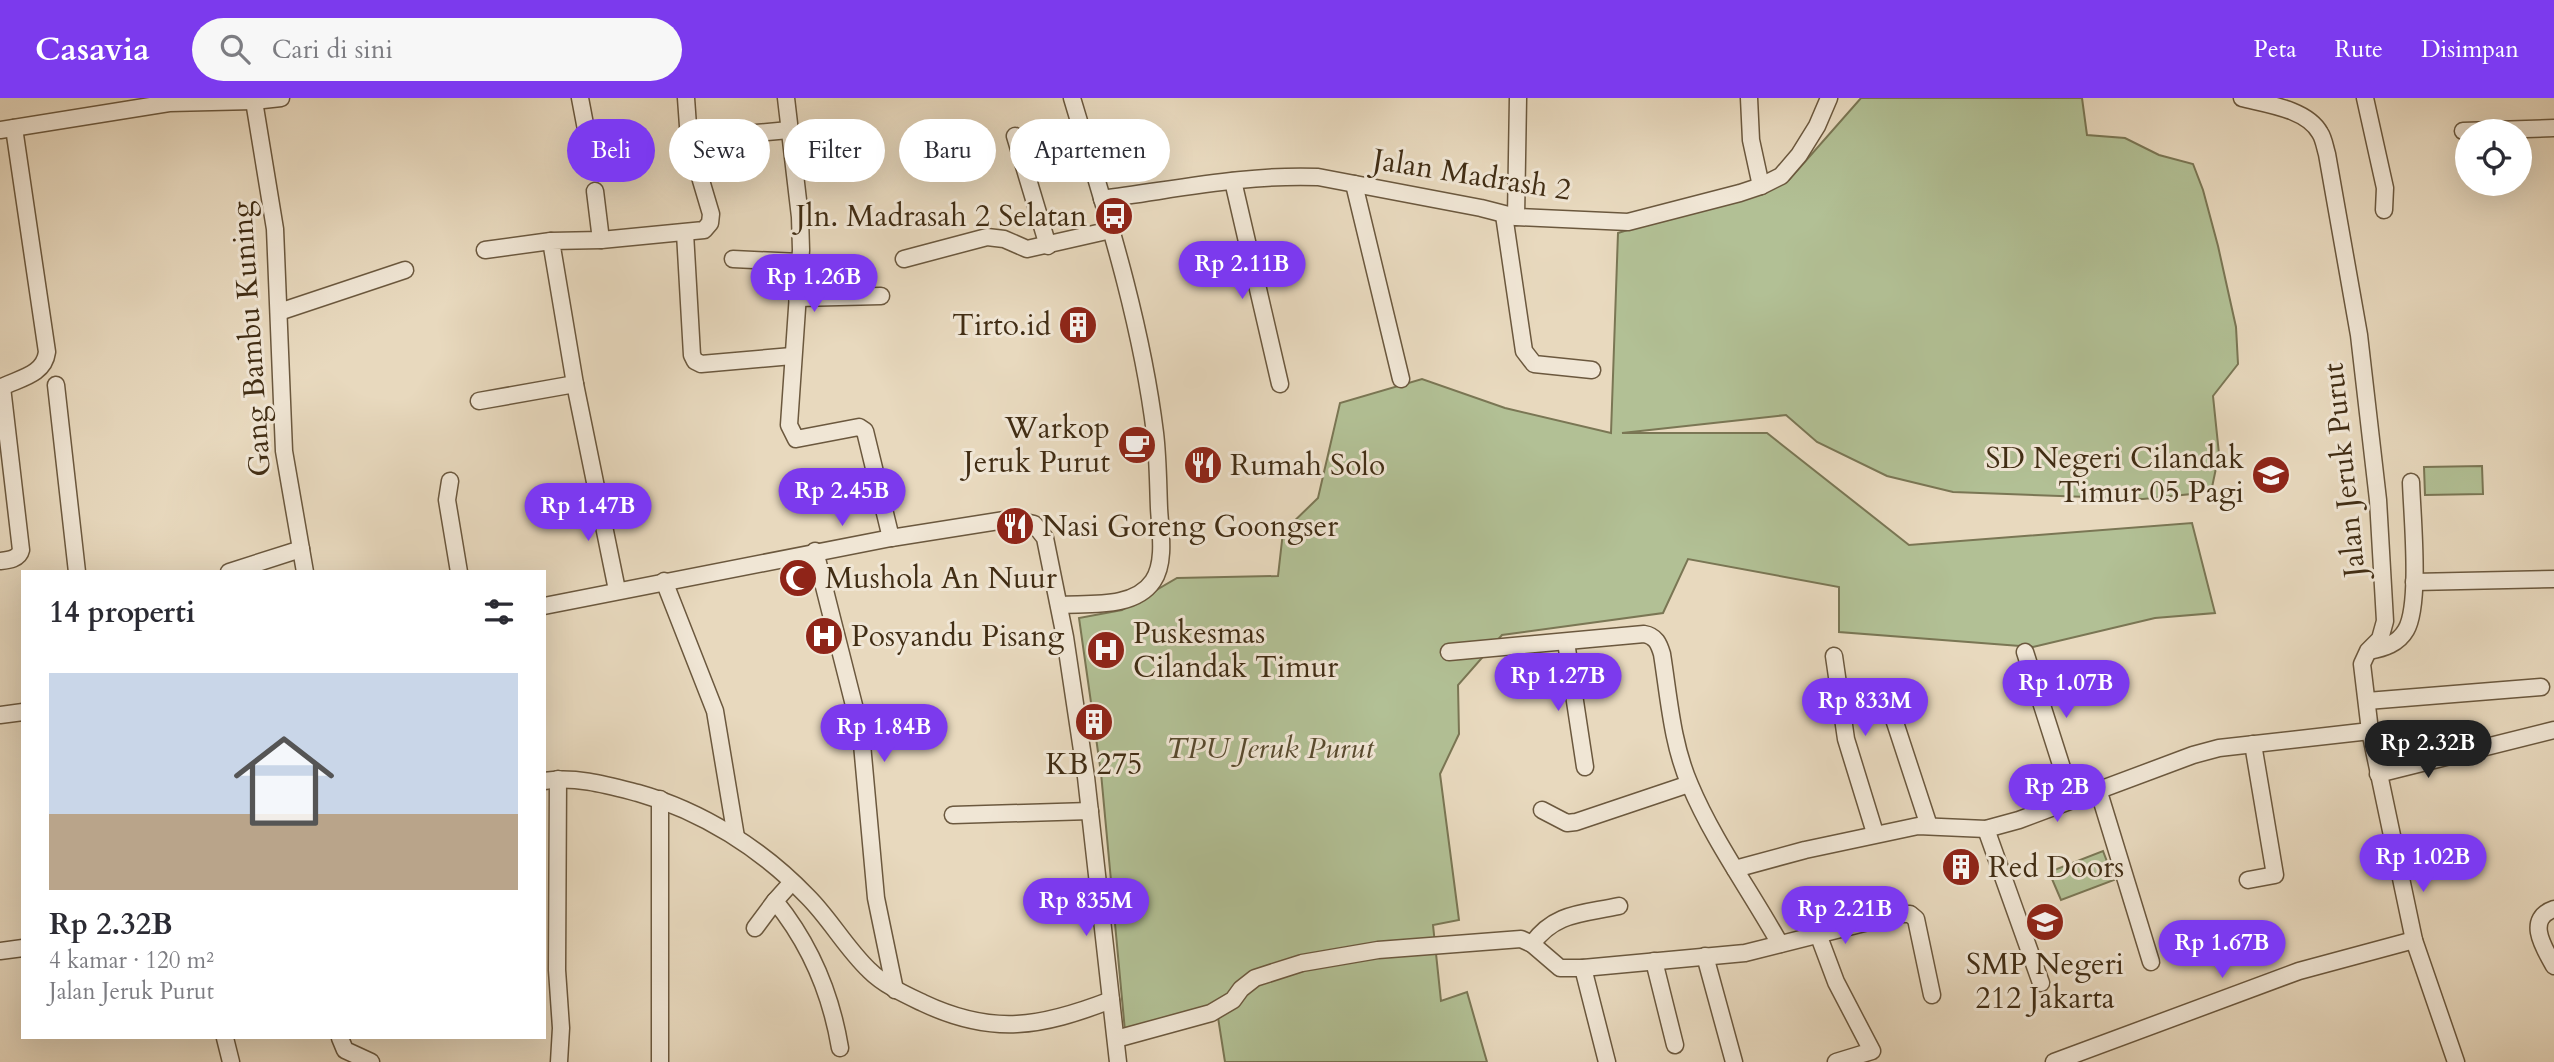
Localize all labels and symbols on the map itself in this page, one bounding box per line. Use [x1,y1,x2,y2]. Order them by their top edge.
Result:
street label: Jalan Madrash 2 [1366,138,1574,211]
bus stop icon: Jln. Madrasah 2 Selatan [1093,195,1135,237]
place label: Jln. Madrasah 2 Selatan [792,196,1087,237]
street label: Gang Bambu Kuning [221,200,281,478]
pin: Rp 2.11B [1170,242,1314,301]
pin: Rp 1.26B [742,254,886,314]
building icon: Tirto.id [1057,304,1099,346]
place label: Tirto.id [952,305,1051,346]
street label: Jalan Jeruk Purut [2312,360,2376,583]
place label: Warkop Jeruk Purut [960,408,1111,483]
cafe icon: Warkop Jeruk Purut [1116,424,1158,466]
place label: SD Negeri Cilandak Timur 05 Pagi [1985,438,2244,513]
restaurant icon: Rumah Solo [1182,444,1224,486]
place label: Rumah Solo [1230,445,1385,486]
school or university icon: SD Negeri Cilandak Timur 05 Pagi [2250,454,2292,496]
pin: Rp 2.45B [770,468,914,528]
pin: Rp 1.47B [516,484,660,543]
restaurant icon: Nasi Goreng Goongser [994,505,1036,547]
place label: Nasi Goreng Goongser [1042,506,1338,547]
mosque icon: Mushola An Nuur [777,557,819,599]
place label: Mushola An Nuur [825,558,1057,599]
place label: Puskesmas Cilandak Timur [1133,613,1338,688]
hospital icon: Posyandu Pisang [803,615,845,657]
place label: Posyandu Pisang [851,616,1065,657]
hospital icon: Puskesmas Cilandak Timur [1085,629,1127,671]
pin: Rp 1.27B [1486,654,1630,713]
pin: Rp 1.07B [1994,660,2138,720]
pin: Rp 833M [1800,678,1930,738]
building icon: KB 275 [1073,701,1115,743]
pin: Rp 1.84B [812,704,956,764]
pin: Rp 2.32B [2356,720,2500,780]
park label: TPU Jeruk Purut [1166,728,1375,769]
place label: KB 275 [1046,744,1142,785]
pin: Rp 2B [2008,764,2106,824]
pin: Rp 1.02B [2351,834,2495,894]
building icon: Red Doors [1940,846,1982,888]
place label: Red Doors [1988,847,2124,888]
pin: Rp 835M [1021,878,1151,938]
pin: Rp 2.21B [1773,886,1917,946]
school or university icon: SMP Negeri 212 Jakarta [2024,901,2066,943]
pin: Rp 1.67B [2150,920,2294,980]
place label: SMP Negeri 212 Jakarta [1966,944,2124,1019]

